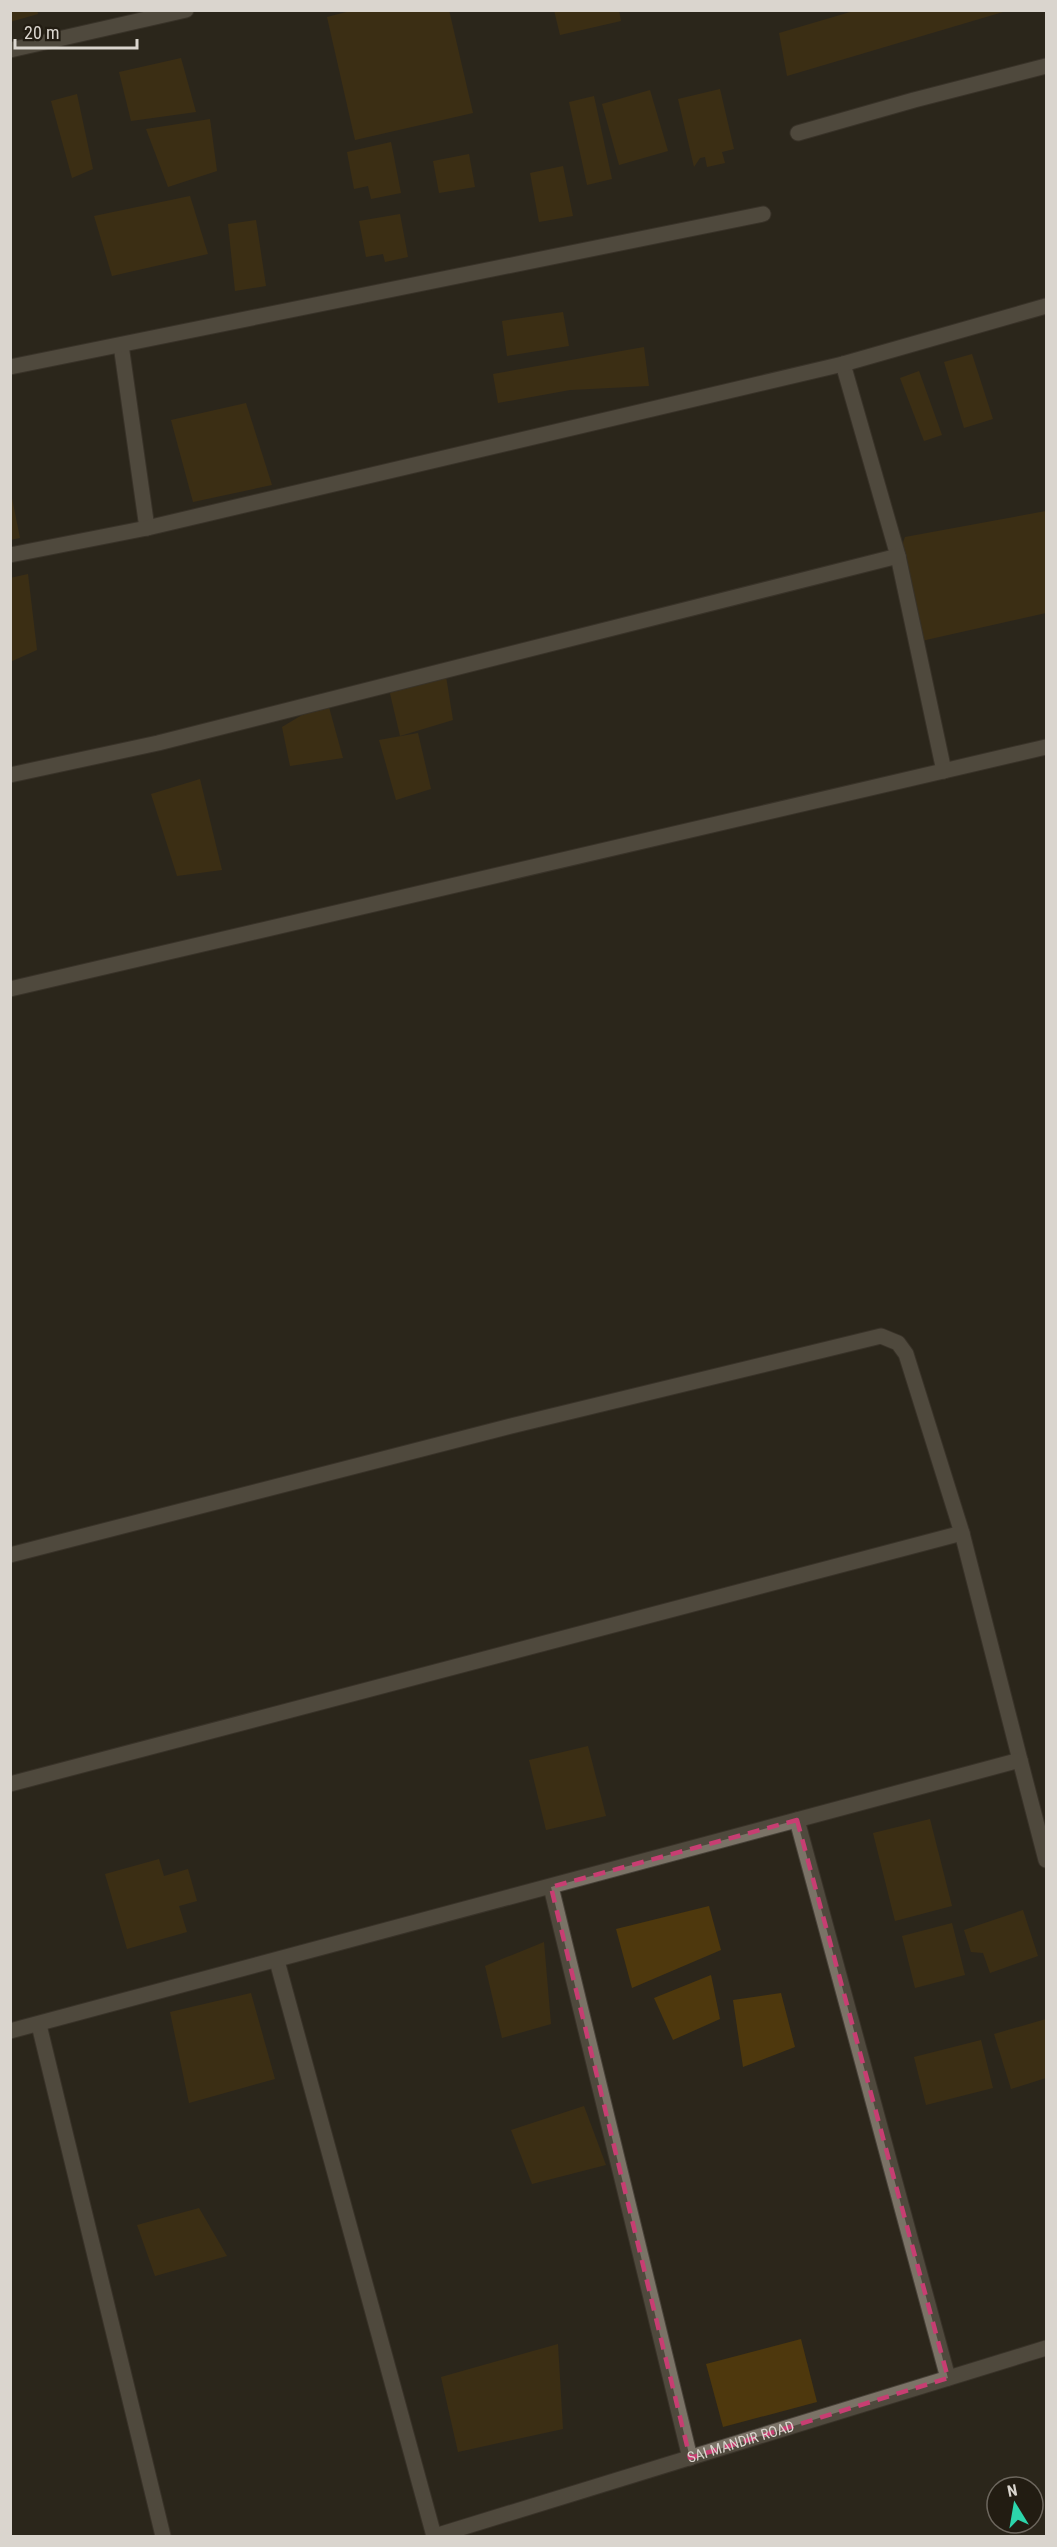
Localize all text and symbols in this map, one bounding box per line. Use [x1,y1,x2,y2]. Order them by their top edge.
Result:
scale bar [15,12,136,50]
text: 20 m [24,22,59,43]
street label: SAI MANDIR ROAD [685,2417,796,2467]
north arrow [985,2475,1045,2535]
text: N [1006,2481,1019,2501]

